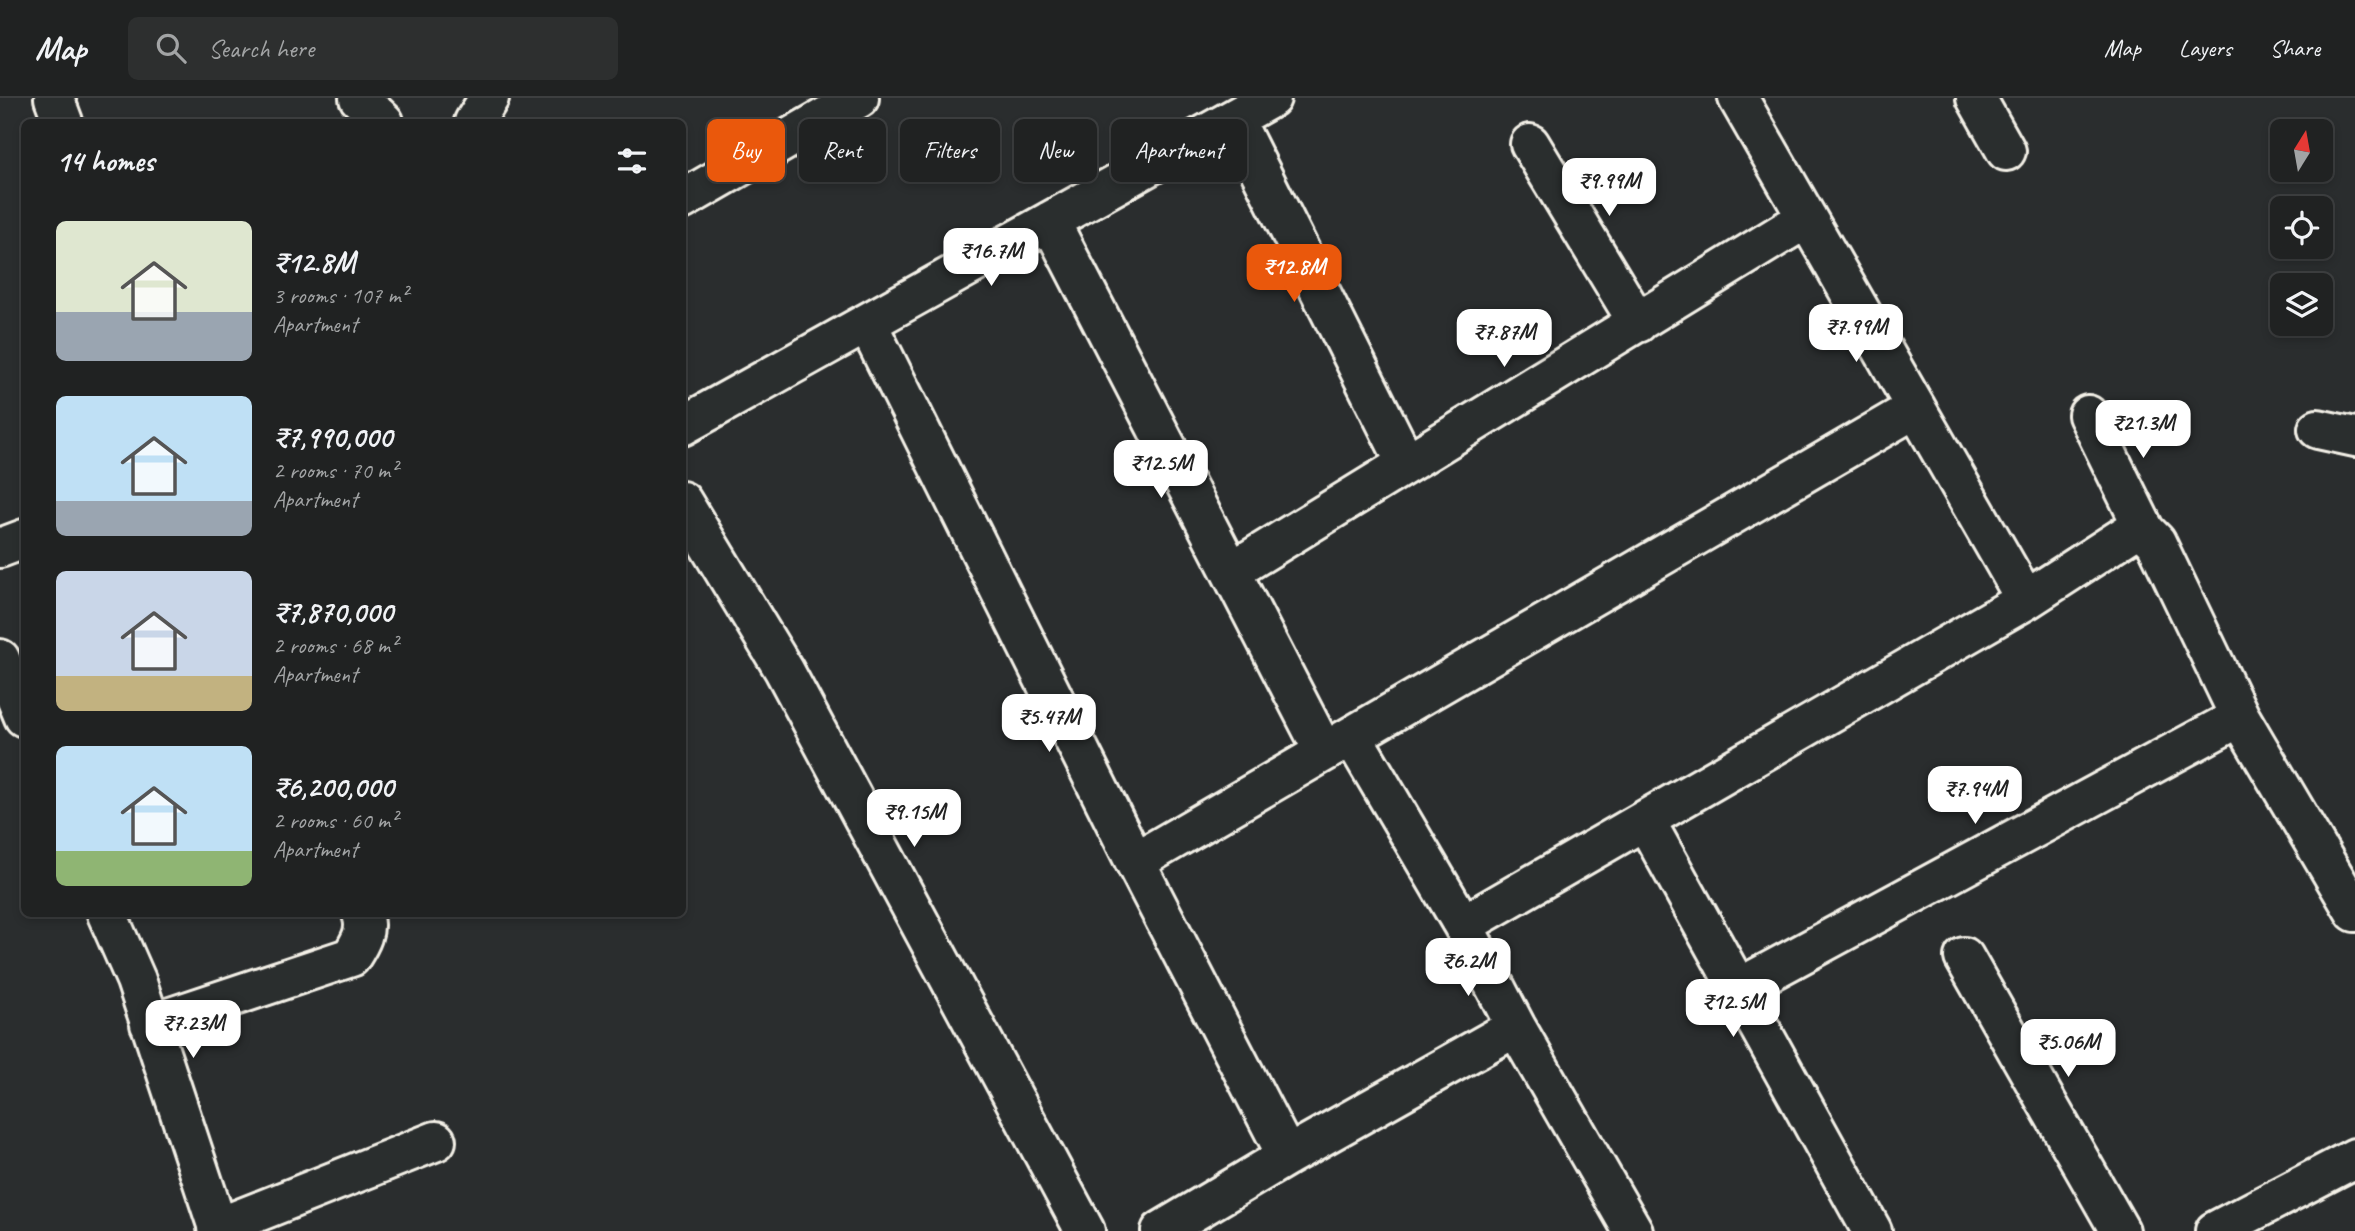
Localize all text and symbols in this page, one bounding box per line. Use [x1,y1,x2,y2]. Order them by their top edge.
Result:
search box [128,17,618,80]
text: Map [35,27,86,69]
icon: search [152,29,190,67]
text: Search here [208,32,314,65]
text: Map [2104,33,2141,63]
text: Layers [2179,33,2232,63]
text: Share [2270,33,2320,63]
chip: Buy [707,119,785,182]
chip: Rent [799,119,886,182]
chip: Filters [900,119,1000,182]
chip: New [1014,119,1097,182]
chip: Apartment [1111,119,1247,182]
north arrow [2270,119,2333,182]
map controls [2270,119,2333,336]
text: 14 homes [56,142,154,180]
icon: filters [613,142,651,180]
pin: ₹9.99M [1552,158,1666,218]
text: ₹9.99M [1578,166,1640,195]
button: locate [2270,196,2333,259]
pin: ₹16.7M [934,228,1048,288]
text: ₹16.7M [959,236,1023,265]
text: ₹12.8M [273,243,355,281]
pin: ₹12.8M [1237,244,1351,304]
icon: home [112,249,196,333]
text: ₹12.8M [1263,252,1325,281]
button: layers [2270,273,2333,336]
text: 3 rooms · 107 m² [273,281,408,310]
pin: ₹7.99M [1799,304,1913,364]
text: Apartment [273,310,358,339]
pin: ₹7.87M [1447,310,1561,369]
text: ₹7.99M [1825,312,1887,341]
text: ₹7.87M [1473,317,1535,346]
pin: ₹21.3M [2086,400,2200,460]
text: ₹21.3M [2112,408,2174,437]
text: ₹7,990,000 [273,418,392,456]
icon: home [112,424,196,508]
pin: ₹12.5M [1104,440,1218,500]
text: ₹12.5M [1130,448,1192,477]
text: 2 rooms · 70 m² [273,456,397,485]
text: Apartment [273,485,358,514]
text: ₹7,870,000 [273,593,393,631]
icon: home [112,599,196,683]
text: 2 rooms · 68 m² [273,631,397,660]
text: Apartment [273,660,358,689]
pin: ₹5.47M [992,694,1106,754]
text: ₹5.47M [1018,702,1080,731]
pin: ₹7.94M [1918,766,2032,826]
text: ₹6,200,000 [273,768,394,806]
icon: home [112,774,196,858]
text: ₹7.94M [1944,774,2006,803]
pin: ₹9.15M [857,790,971,849]
text: ₹9.15M [883,797,945,826]
text: 2 rooms · 60 m² [273,806,397,835]
text: Apartment [273,835,358,864]
pin: ₹6.2M [1419,939,1517,998]
text: ₹6.2M [1442,946,1494,975]
pin: ₹12.5M [1676,979,1790,1039]
text: ₹12.5M [1702,987,1764,1016]
pin: ₹7.23M [136,1000,250,1060]
text: ₹7.23M [162,1008,224,1037]
pin: ₹5.06M [2011,1020,2125,1079]
text: ₹5.06M [2037,1027,2099,1056]

